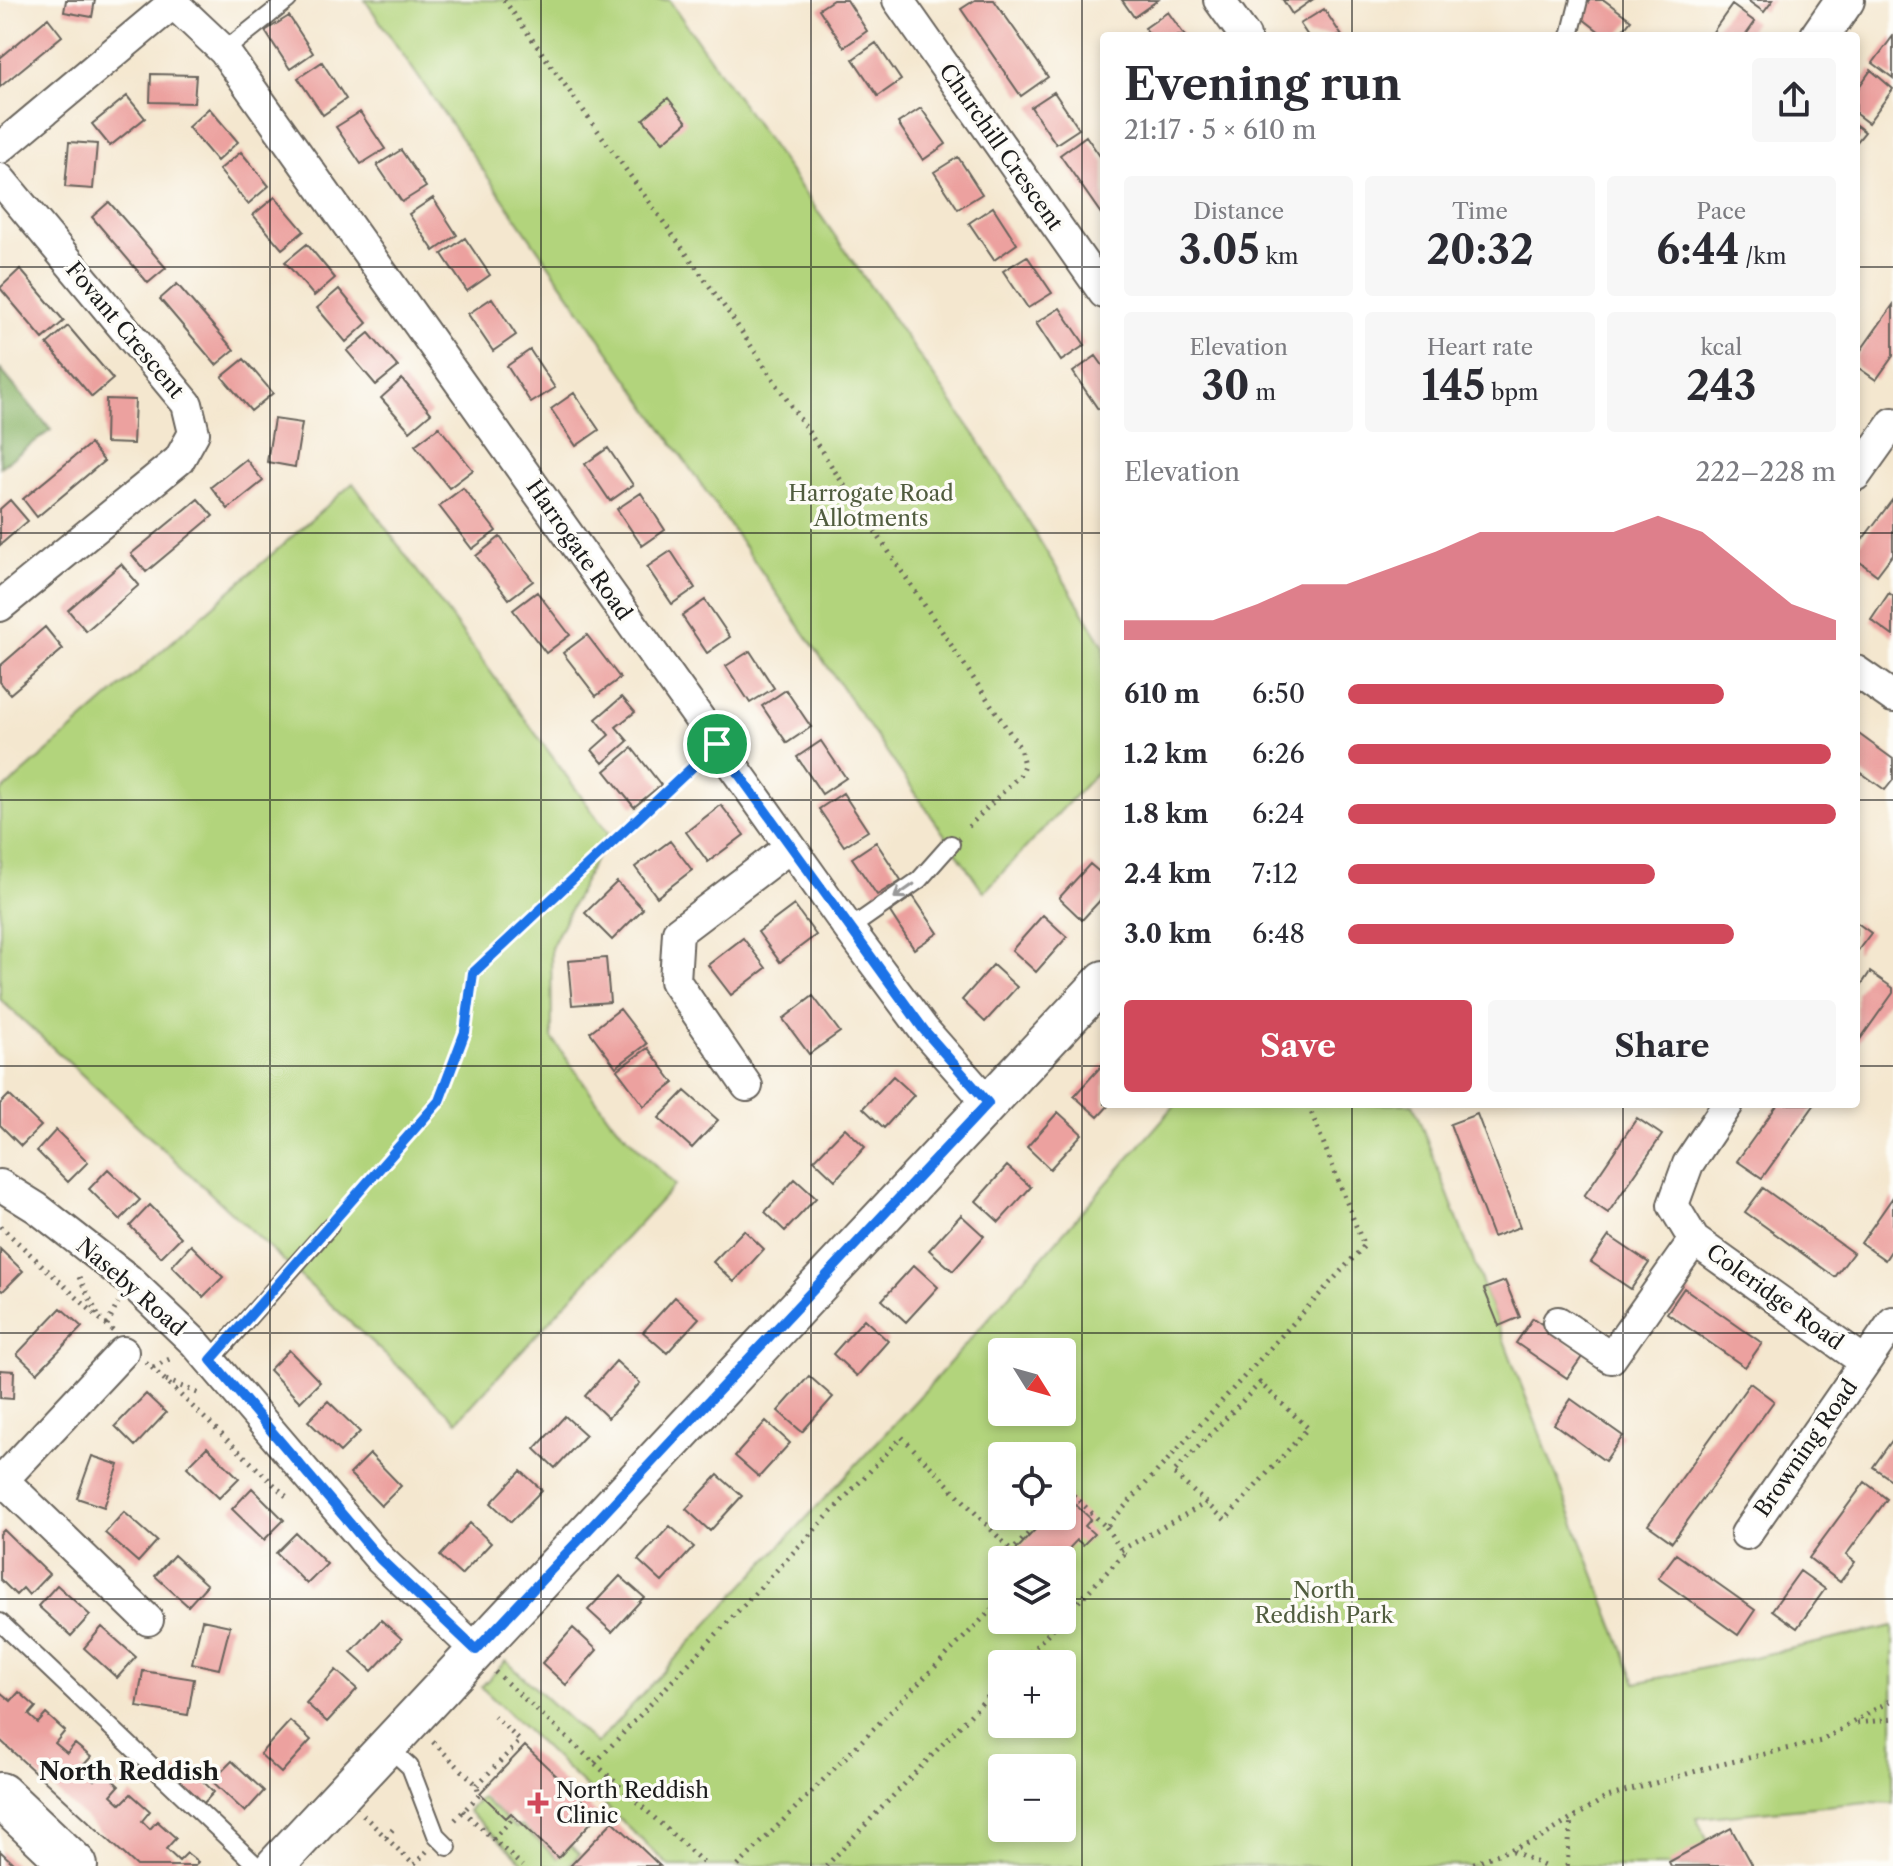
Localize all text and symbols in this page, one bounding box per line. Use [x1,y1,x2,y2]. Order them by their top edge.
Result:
text: Evening run [1124,57,1401,111]
street label: Churchill Crescent [933,58,1069,236]
button: share [1752,58,1836,142]
text: 21:17 · 5 × 610 m [1124,114,1316,146]
text: Distance [1193,198,1284,225]
text: Time [1452,198,1508,225]
text: Pace [1696,198,1746,225]
text: 3.05 [1179,225,1260,274]
text: 20:32 [1426,225,1534,274]
text: 6:44 [1656,225,1739,274]
text: km [1260,243,1299,270]
text: /km [1739,243,1786,270]
street label: Fovant Crescent [60,256,190,404]
text: Elevation [1190,334,1288,361]
text: Heart rate [1427,334,1533,361]
text: kcal [1701,334,1742,361]
text: 30 [1201,361,1250,410]
text: 145 [1422,361,1485,410]
text: 243 [1686,361,1756,410]
text: m [1250,379,1276,406]
text: bpm [1485,379,1538,406]
text: Elevation [1124,456,1240,488]
text: 222–228 m [1695,456,1836,488]
street label: Harrogate Road [520,474,638,626]
park label: Harrogate Road Allotments [788,480,954,532]
text: 610 m [1124,678,1200,710]
text: 6:50 [1252,678,1305,710]
pin [683,710,751,778]
icon: arrive [695,722,739,766]
text: 1.2 km [1124,738,1208,770]
text: 6:26 [1252,738,1305,770]
text: 1.8 km [1124,798,1208,830]
text: 6:24 [1252,798,1305,830]
text: 2.4 km [1124,858,1212,890]
text: 7:12 [1252,858,1298,890]
one-way arrow [893,883,915,899]
text: 3.0 km [1124,918,1212,950]
text: 6:48 [1252,918,1305,950]
button: Save [1124,1000,1472,1092]
button: Share [1488,1000,1836,1092]
street label: Naseby Road [71,1232,191,1342]
street label: Coleridge Road [1701,1238,1849,1356]
north arrow [988,1338,1076,1426]
map controls [988,1338,1076,1842]
street label: Browning Road [1749,1374,1863,1522]
button: locate [988,1442,1076,1530]
button: layers [988,1546,1076,1634]
park label: North Reddish Park [1255,1577,1395,1629]
button: + [988,1650,1076,1738]
button: − [988,1754,1076,1842]
district label: North Reddish [39,1757,220,1786]
place label: North Reddish Clinic [556,1777,709,1829]
marker: North Reddish Clinic [527,1792,549,1814]

